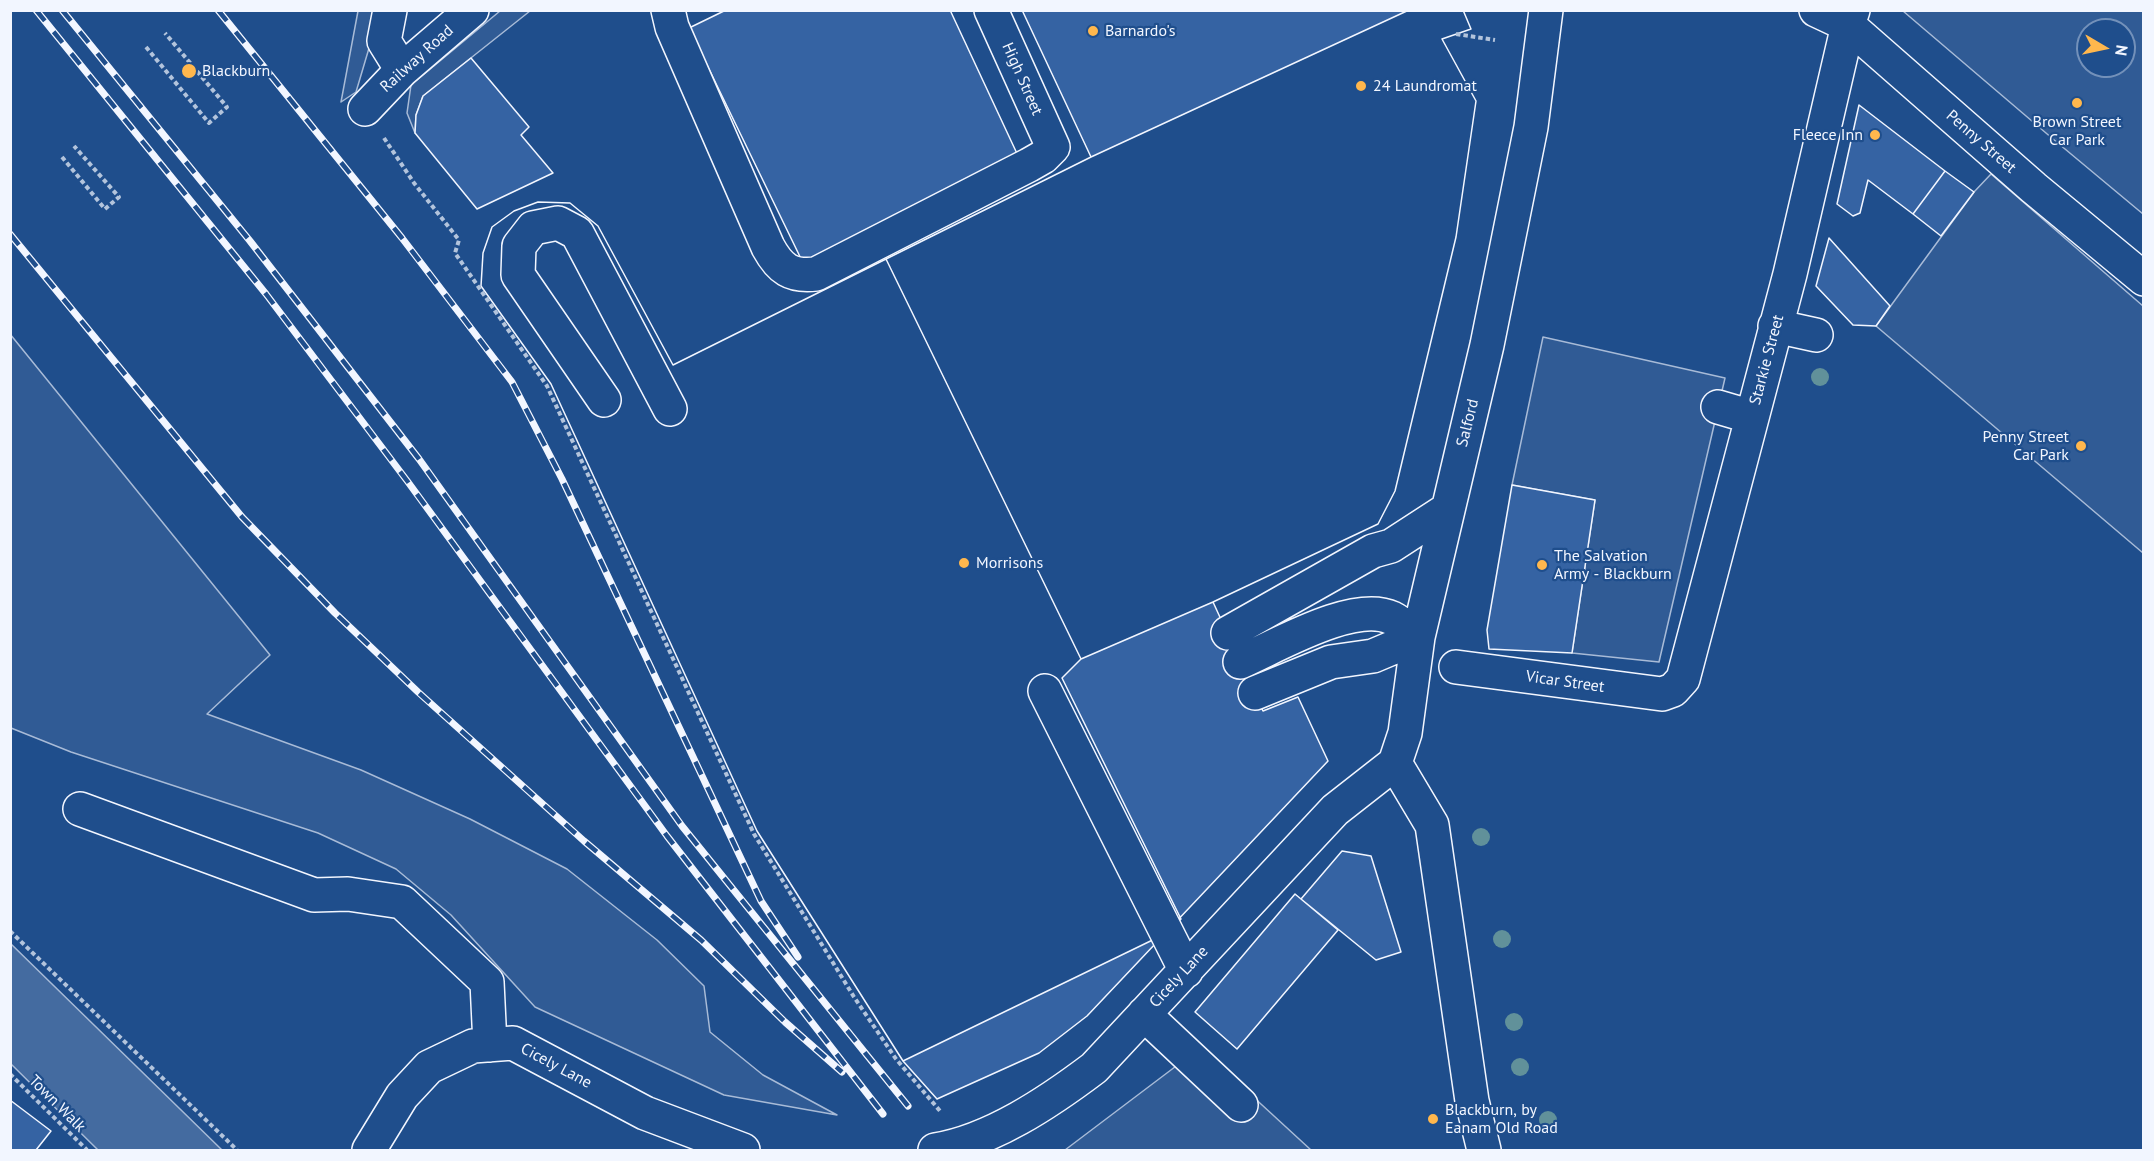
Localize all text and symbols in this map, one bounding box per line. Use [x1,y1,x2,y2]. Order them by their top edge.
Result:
north arrow [2076,18,2136,78]
street label: Railway Road [377,21,457,97]
place label: Barnardo's [1105,21,1175,41]
marker: Barnardo's [1086,24,1100,38]
street label: High Street [997,40,1047,118]
text: N [2111,44,2133,57]
place label: Blackburn [202,61,270,81]
marker: Blackburn [180,62,198,80]
place label: 24 Laundromat [1373,76,1477,96]
marker: 24 Laundromat [1354,79,1368,93]
marker: Brown Street Car Park [2070,96,2084,110]
street label: Penny Street [1942,106,2020,178]
place label: Brown Street Car Park [2033,112,2121,150]
place label: Fleece Inn [1793,125,1863,145]
marker: Fleece Inn [1868,128,1882,142]
street label: Starkie Street [1746,313,1788,407]
street label: Salford [1453,397,1483,449]
place label: Penny Street Car Park [1982,427,2069,465]
marker: Penny Street Car Park [2074,439,2088,453]
place label: The Salvation Army - Blackburn [1554,546,1672,584]
place label: Morrisons [976,553,1043,573]
marker: Morrisons [957,556,971,570]
marker: The Salvation Army - Blackburn [1535,558,1549,572]
street label: Vicar Street [1524,667,1606,697]
street label: Cicely Lane [1146,942,1212,1012]
street label: Cicely Lane [517,1039,595,1093]
street label: Town Walk [24,1071,90,1137]
place label: Blackburn, by Eanam Old Road [1445,1100,1558,1138]
marker: Blackburn, by Eanam Old Road [1426,1112,1440,1126]

